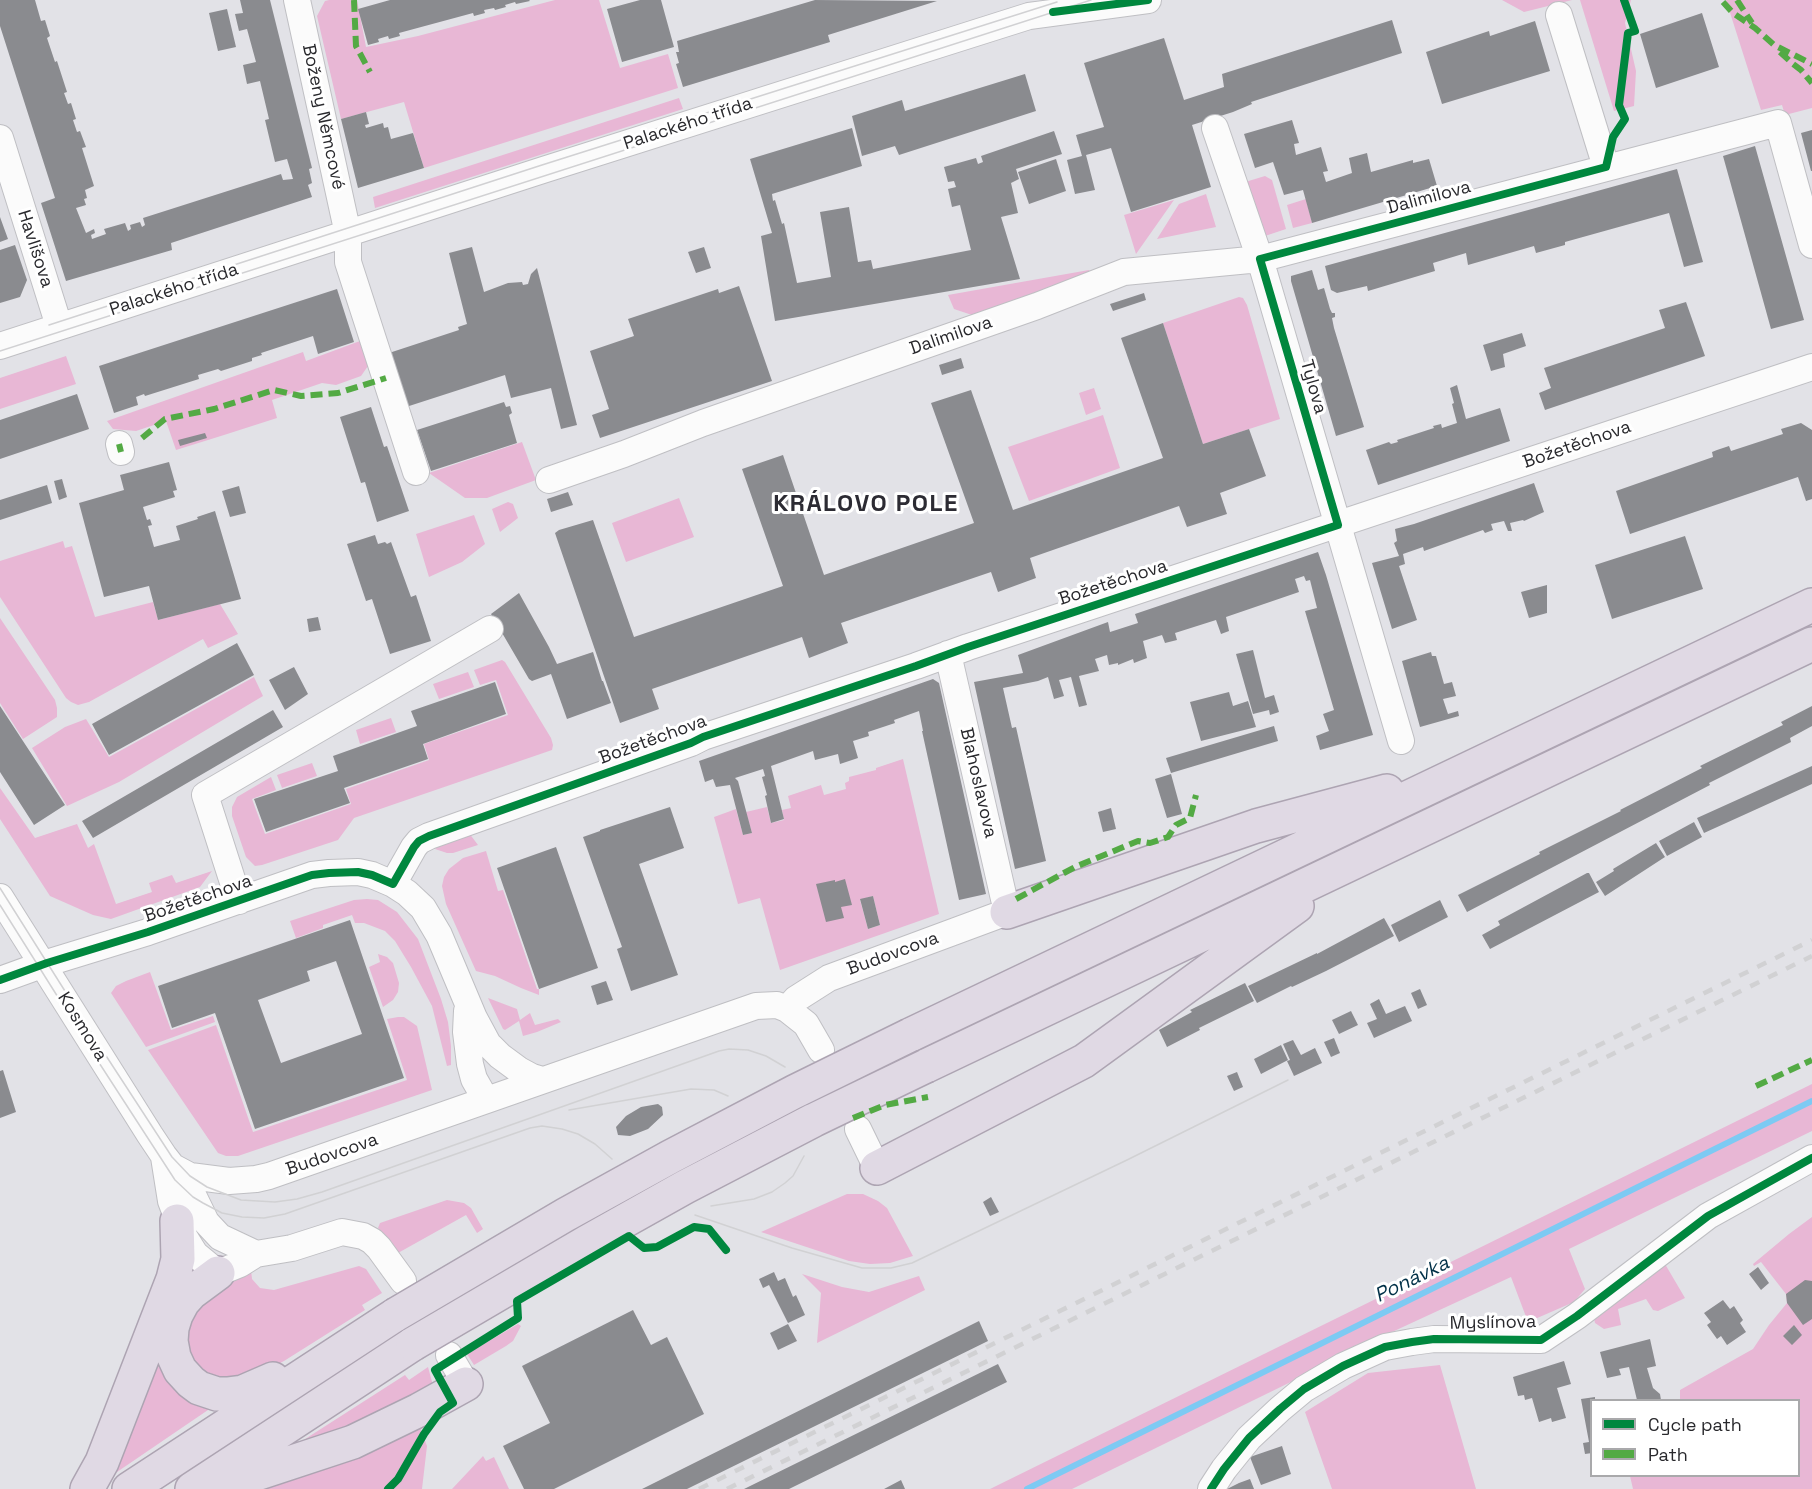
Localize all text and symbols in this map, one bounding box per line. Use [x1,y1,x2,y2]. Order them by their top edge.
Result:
street label: Boženy Němcové [297,42,349,192]
street label: Palackého třída [621,93,755,155]
street label: Dalimilova [1385,176,1473,220]
street label: Havlišova [12,208,58,290]
street label: Palackého třída [107,259,241,321]
street label: Dalimilova [907,312,995,360]
street label: Tylova [1295,358,1331,416]
street label: Božetěchova [1520,416,1634,474]
district label: KRÁLOVO POLE [773,490,959,518]
street label: Božetěchova [1056,555,1170,611]
street label: Božetěchova [596,711,710,769]
street label: Blahoslavova [955,726,1001,840]
street label: Božetěchova [141,870,255,928]
street label: Budovcova [844,927,942,981]
street label: Kosmova [52,989,112,1065]
street label: Budovcova [283,1129,381,1181]
water label: Ponávka [1371,1252,1453,1308]
street label: Myslínova [1450,1311,1536,1335]
legend [1590,1399,1800,1477]
text: Cycle path [1648,1413,1742,1436]
text: Path [1648,1443,1688,1466]

